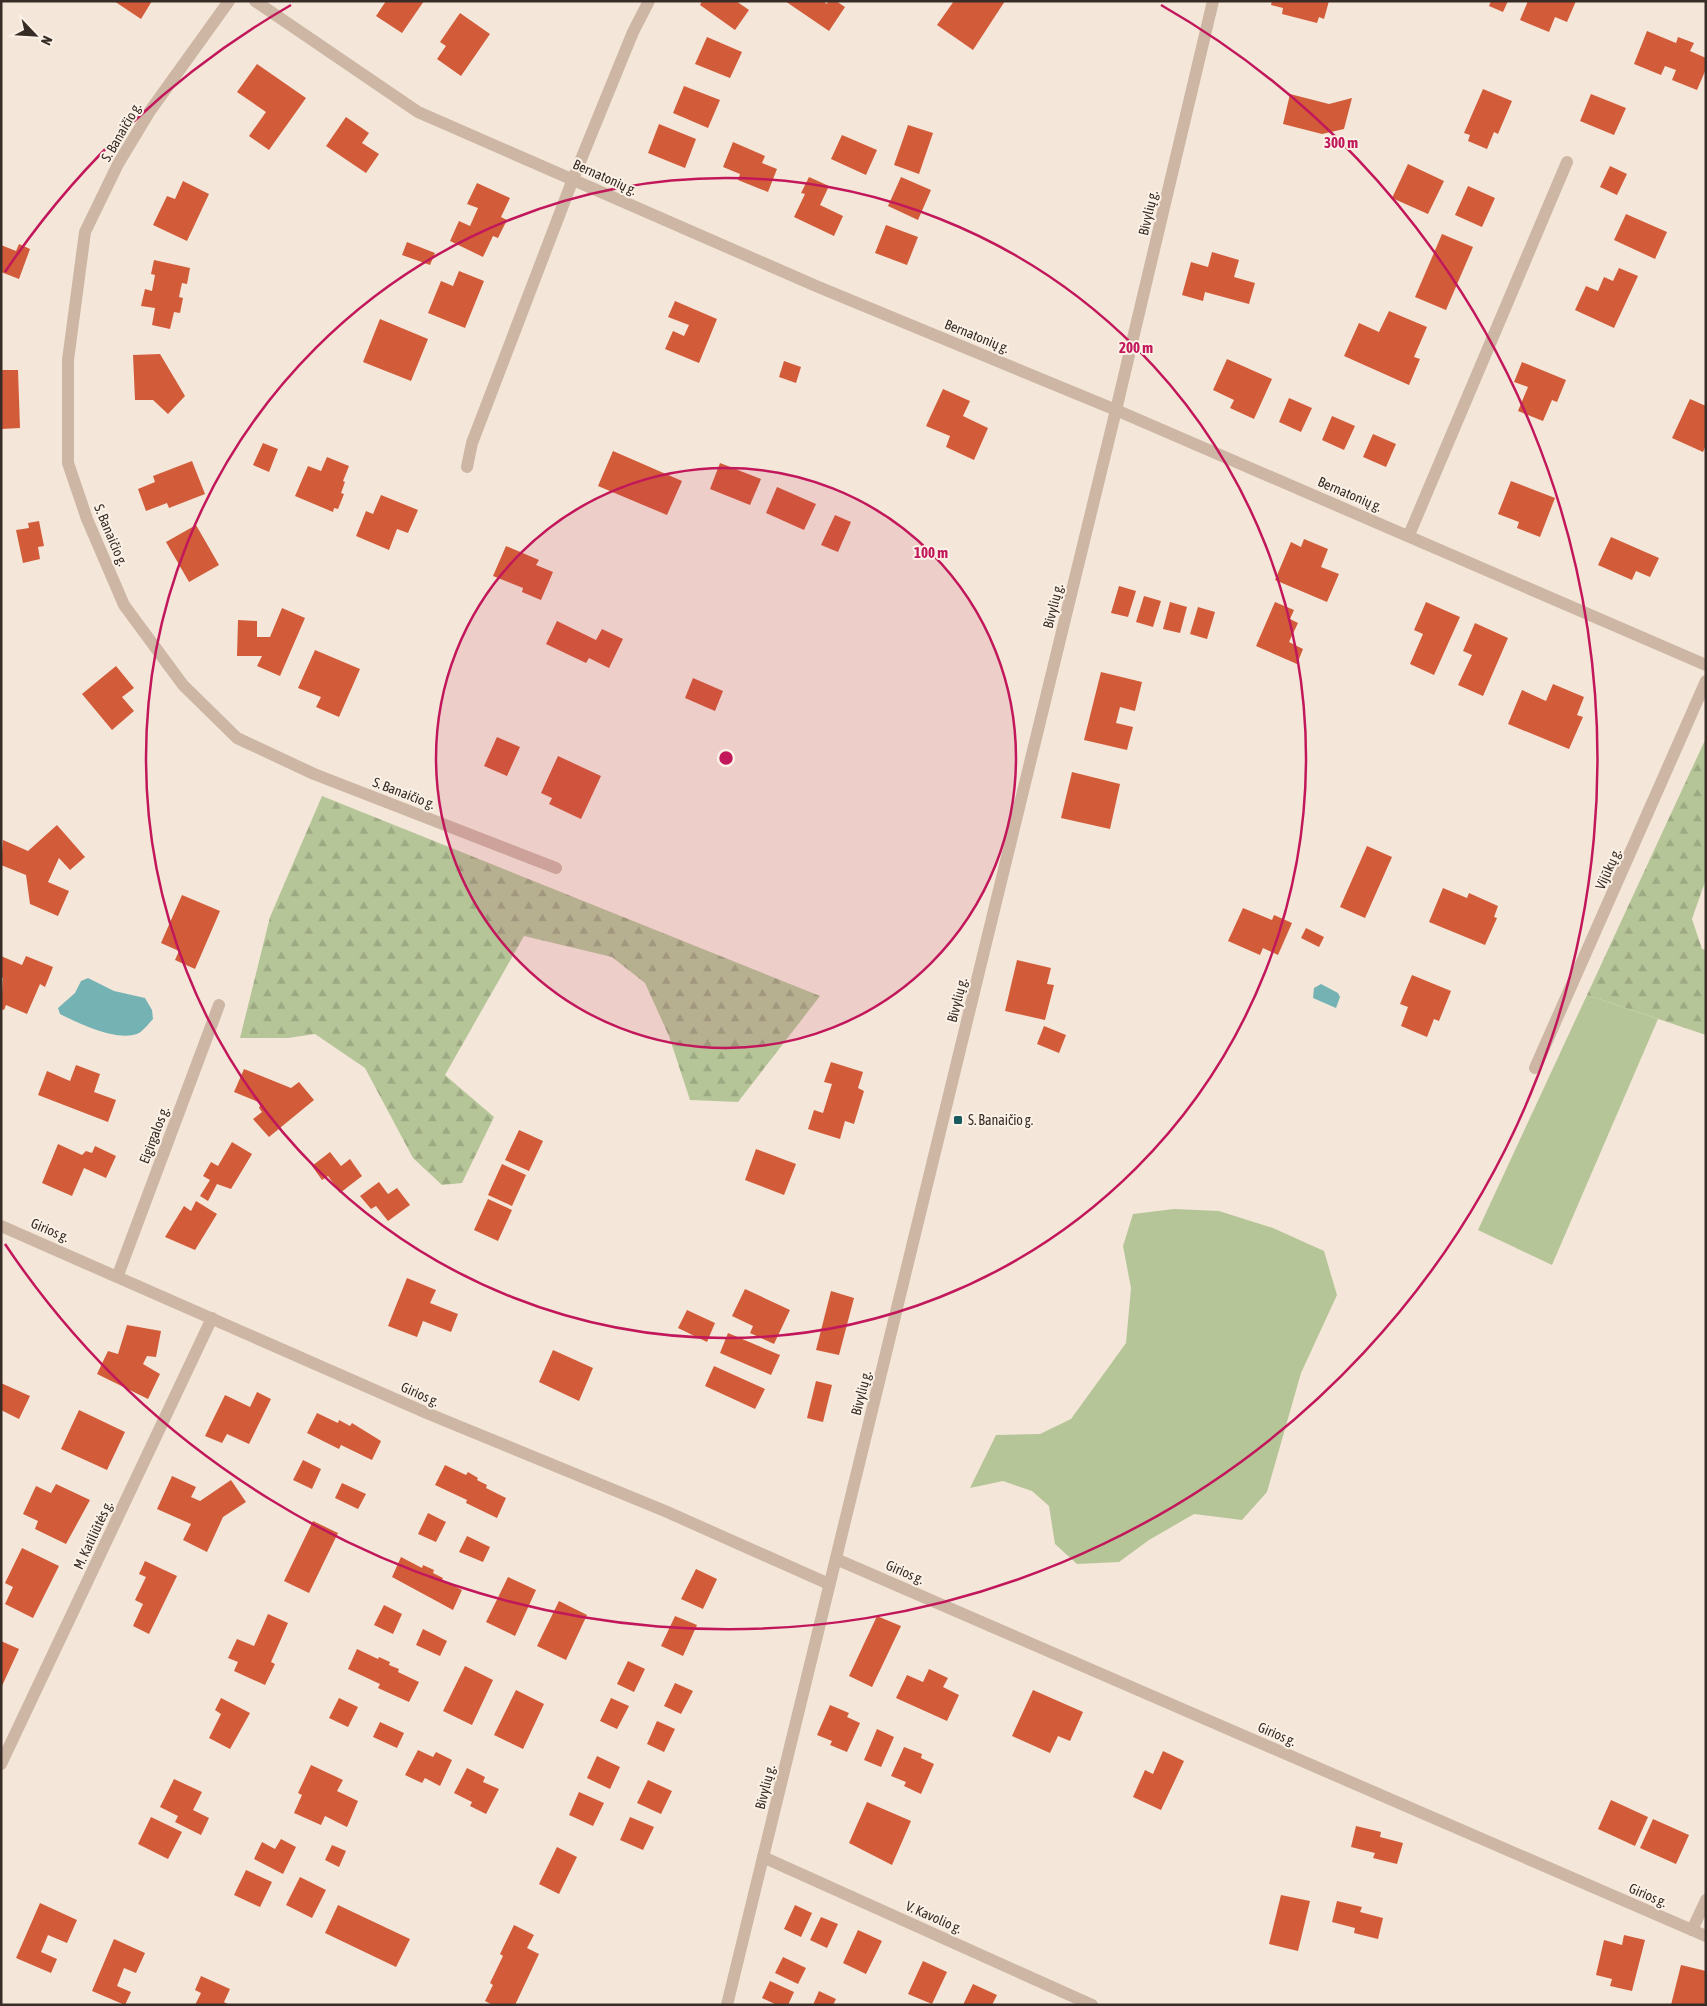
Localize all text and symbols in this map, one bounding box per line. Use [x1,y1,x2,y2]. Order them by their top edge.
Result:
north arrow [10,10,60,60]
text: N [38,33,56,48]
street label: S. Banaičio g. [98,100,144,164]
text: 300 m [1324,134,1358,151]
street label: Bernatonių g. [571,156,639,198]
street label: Bivylių g. [1135,189,1161,237]
street label: Bernatonių g. [942,316,1012,356]
text: 200 m [1119,339,1153,356]
street label: Bernatonių g. [1316,473,1384,515]
street label: S. Banaičio g. [91,502,131,568]
text: 100 m [914,544,948,561]
street label: Bivylių g. [1040,582,1066,630]
centre of rings [717,749,735,767]
street label: S. Banaičio g. [371,774,437,812]
street label: Vijūkų g. [1592,846,1624,892]
street label: Bivylių g. [944,976,970,1024]
street label: Eigirgalos g. [136,1104,172,1166]
place label: S. Banaičio g. [968,1112,1033,1128]
marker: S. Banaičio g. [952,1114,964,1126]
street label: Girios g. [28,1215,72,1245]
street label: Bivylių g. [848,1369,874,1417]
street label: Girios g. [398,1379,442,1409]
street label: M. Katiliūtės g. [70,1498,116,1572]
street label: Girios g. [883,1557,927,1587]
street label: Girios g. [1255,1719,1299,1749]
street label: Bivylių g. [752,1763,778,1811]
street label: Girios g. [1626,1880,1670,1910]
street label: V. Kavolio g. [903,1897,965,1937]

